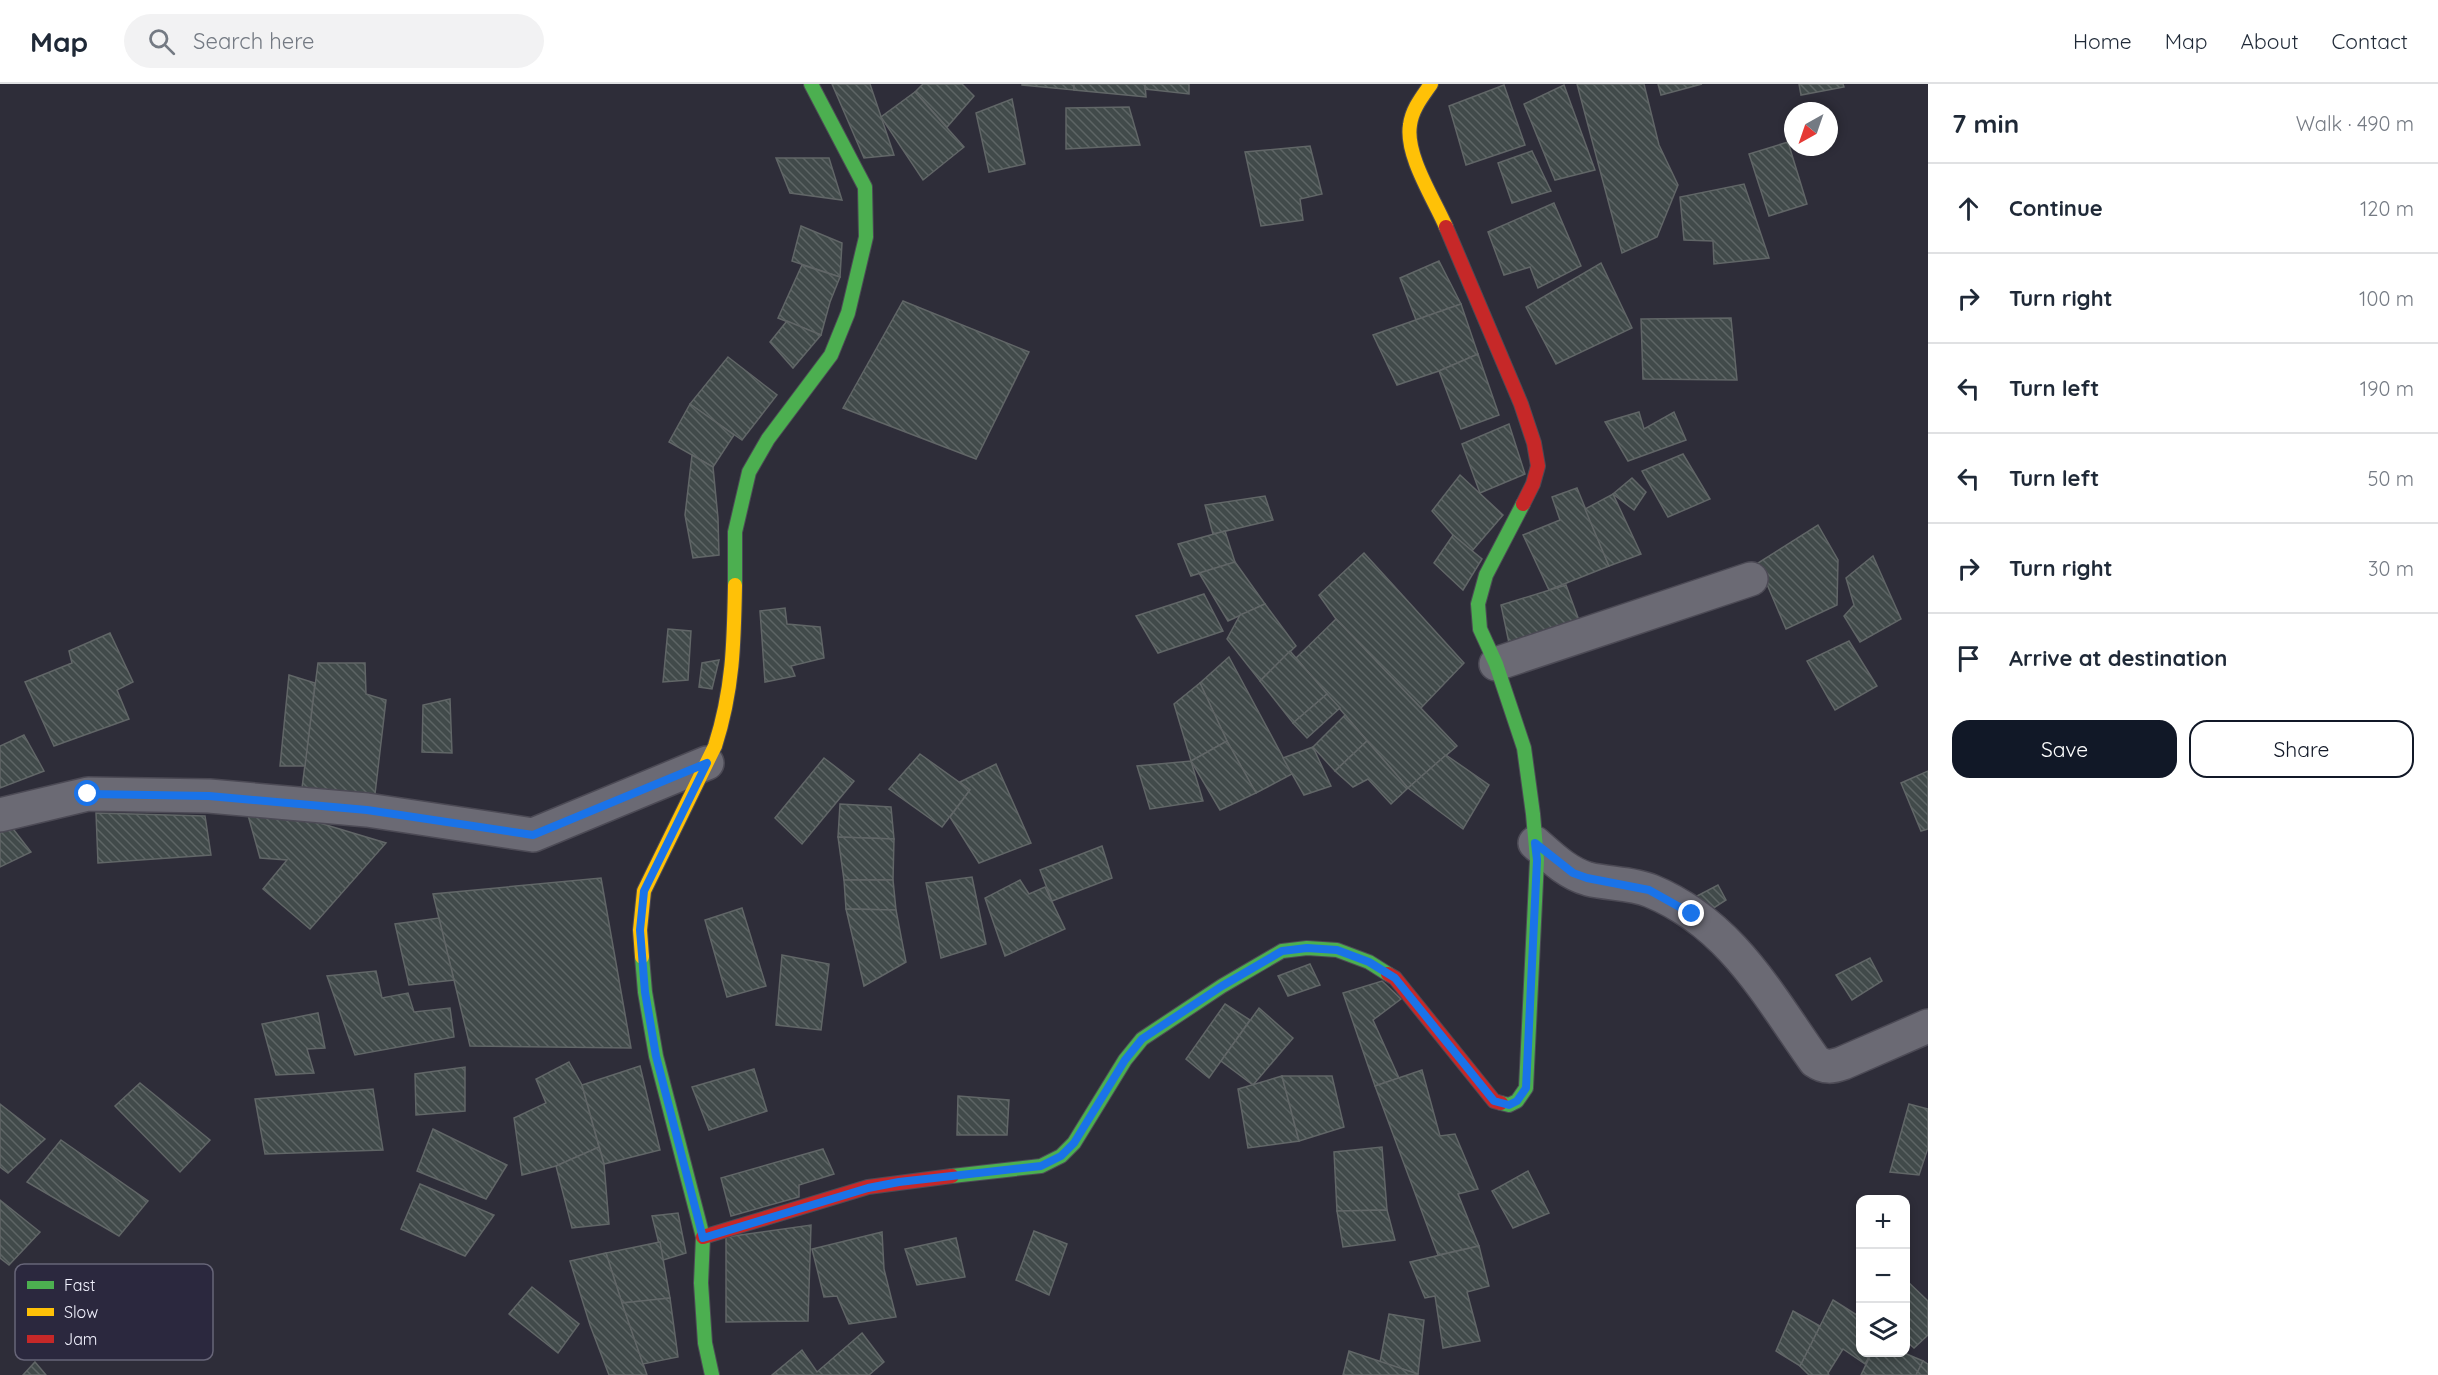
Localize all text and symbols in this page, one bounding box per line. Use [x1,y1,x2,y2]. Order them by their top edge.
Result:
search box [124,14,544,68]
text: Map [30,24,88,59]
icon: search [145,25,178,58]
text: Search here [193,27,315,55]
text: Home [2073,28,2132,54]
text: Map [2165,28,2208,54]
text: About [2241,28,2299,54]
text: Contact [2332,28,2408,54]
north arrow [1784,102,1838,156]
text: 7 min [1952,107,2019,140]
text: Walk · 490 m [2296,111,2414,136]
icon: ahead [1952,192,1985,225]
text: Continue [2009,194,2103,222]
text: 120 m [2360,196,2414,221]
icon: right [1952,282,1985,315]
text: Turn right [2009,284,2113,312]
text: 100 m [2359,286,2414,311]
icon: left [1952,372,1985,405]
text: Turn left [2009,374,2099,402]
text: 190 m [2360,376,2414,401]
icon: left [1952,462,1985,495]
text: Turn left [2009,464,2099,492]
text: 50 m [2368,466,2414,491]
icon: right [1952,552,1985,585]
text: Turn right [2009,554,2113,582]
text: 30 m [2368,556,2414,581]
icon: arrive [1952,642,1985,675]
text: Arrive at destination [2009,644,2227,672]
button: Save [1952,720,2177,778]
button: Share [2189,720,2414,778]
route start [74,780,100,806]
route end [1678,900,1704,926]
map controls [1856,1195,1910,1357]
button: + [1856,1195,1910,1249]
button: − [1856,1249,1910,1303]
legend [15,1264,213,1360]
text: Fast [64,1275,95,1295]
text: Slow [64,1302,98,1322]
button: layers [1856,1303,1910,1357]
text: Jam [64,1329,97,1349]

